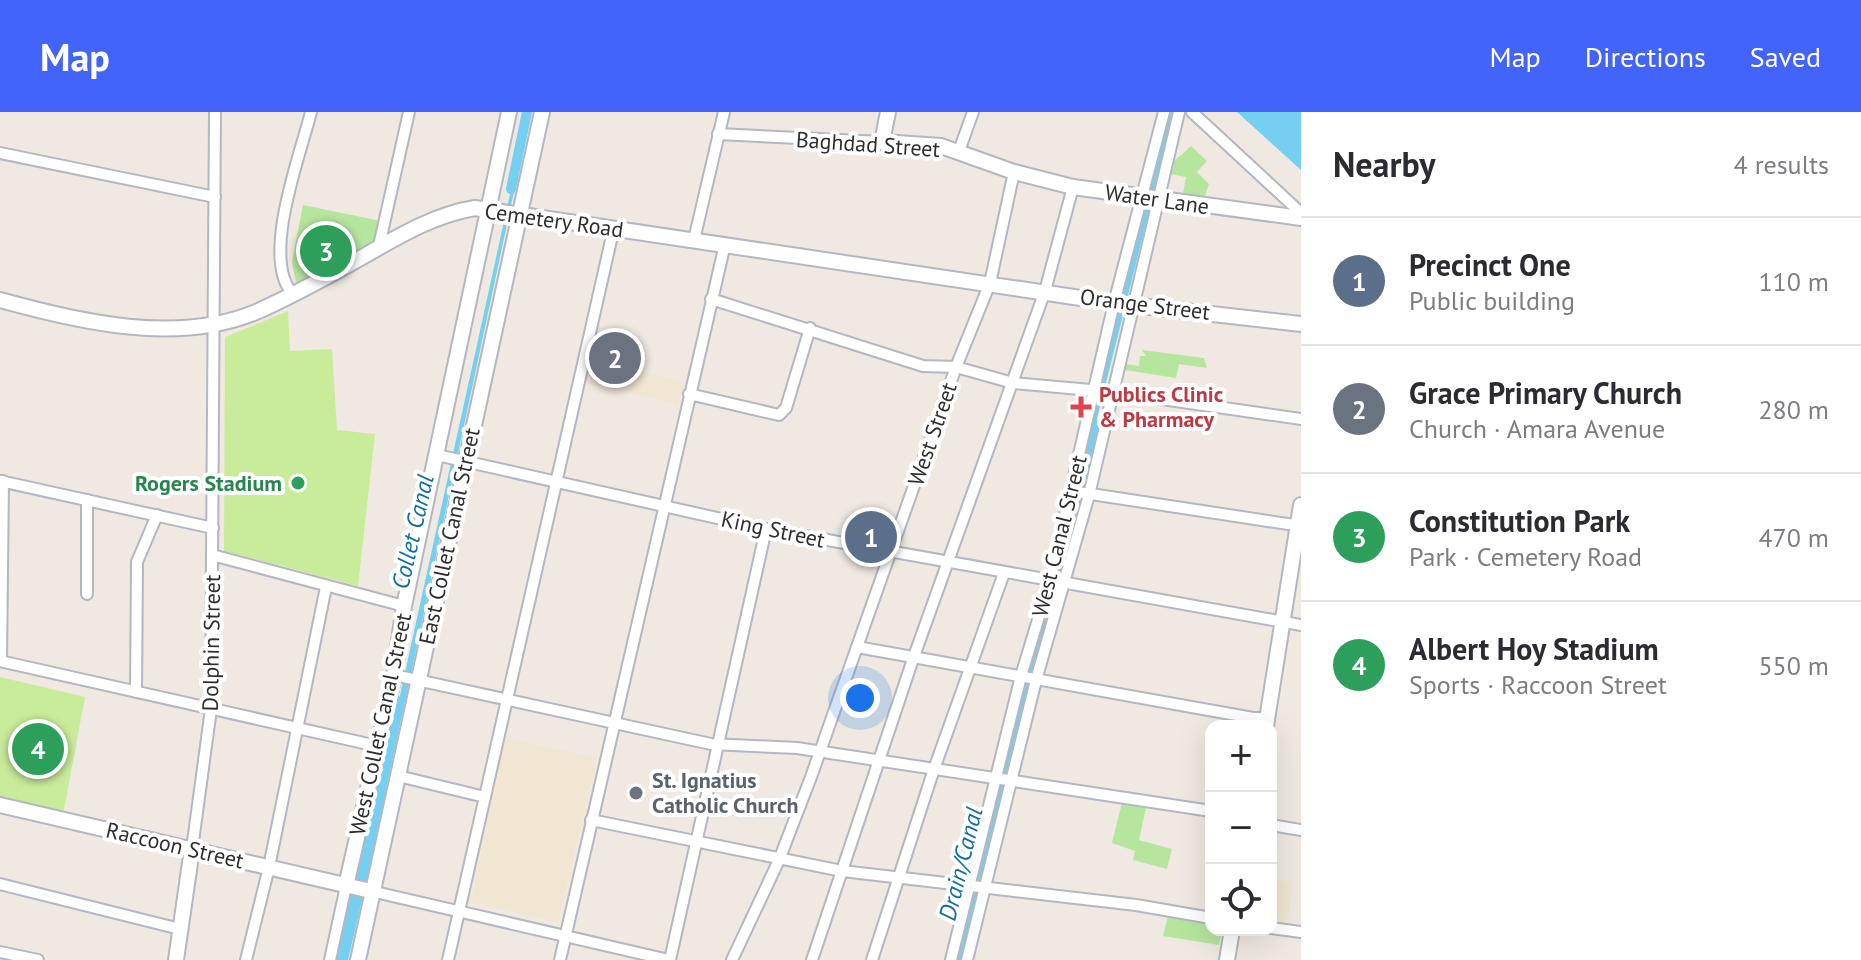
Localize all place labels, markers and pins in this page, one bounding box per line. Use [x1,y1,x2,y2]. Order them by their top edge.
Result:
pin: 3 [300,221,352,281]
pin: 2 [589,328,641,388]
place label: Publics Clinic & Pharmacy [1099,380,1224,433]
marker: Publics Clinic & Pharmacy [1070,396,1092,418]
place label: Rogers Stadium [135,469,282,497]
marker: Rogers Stadium [289,474,307,492]
pin: 1 [845,507,897,567]
pin: 4 [12,719,64,779]
place label: St. Ignatius Catholic Church [652,766,798,819]
marker: St. Ignatius Catholic Church [627,784,645,802]

